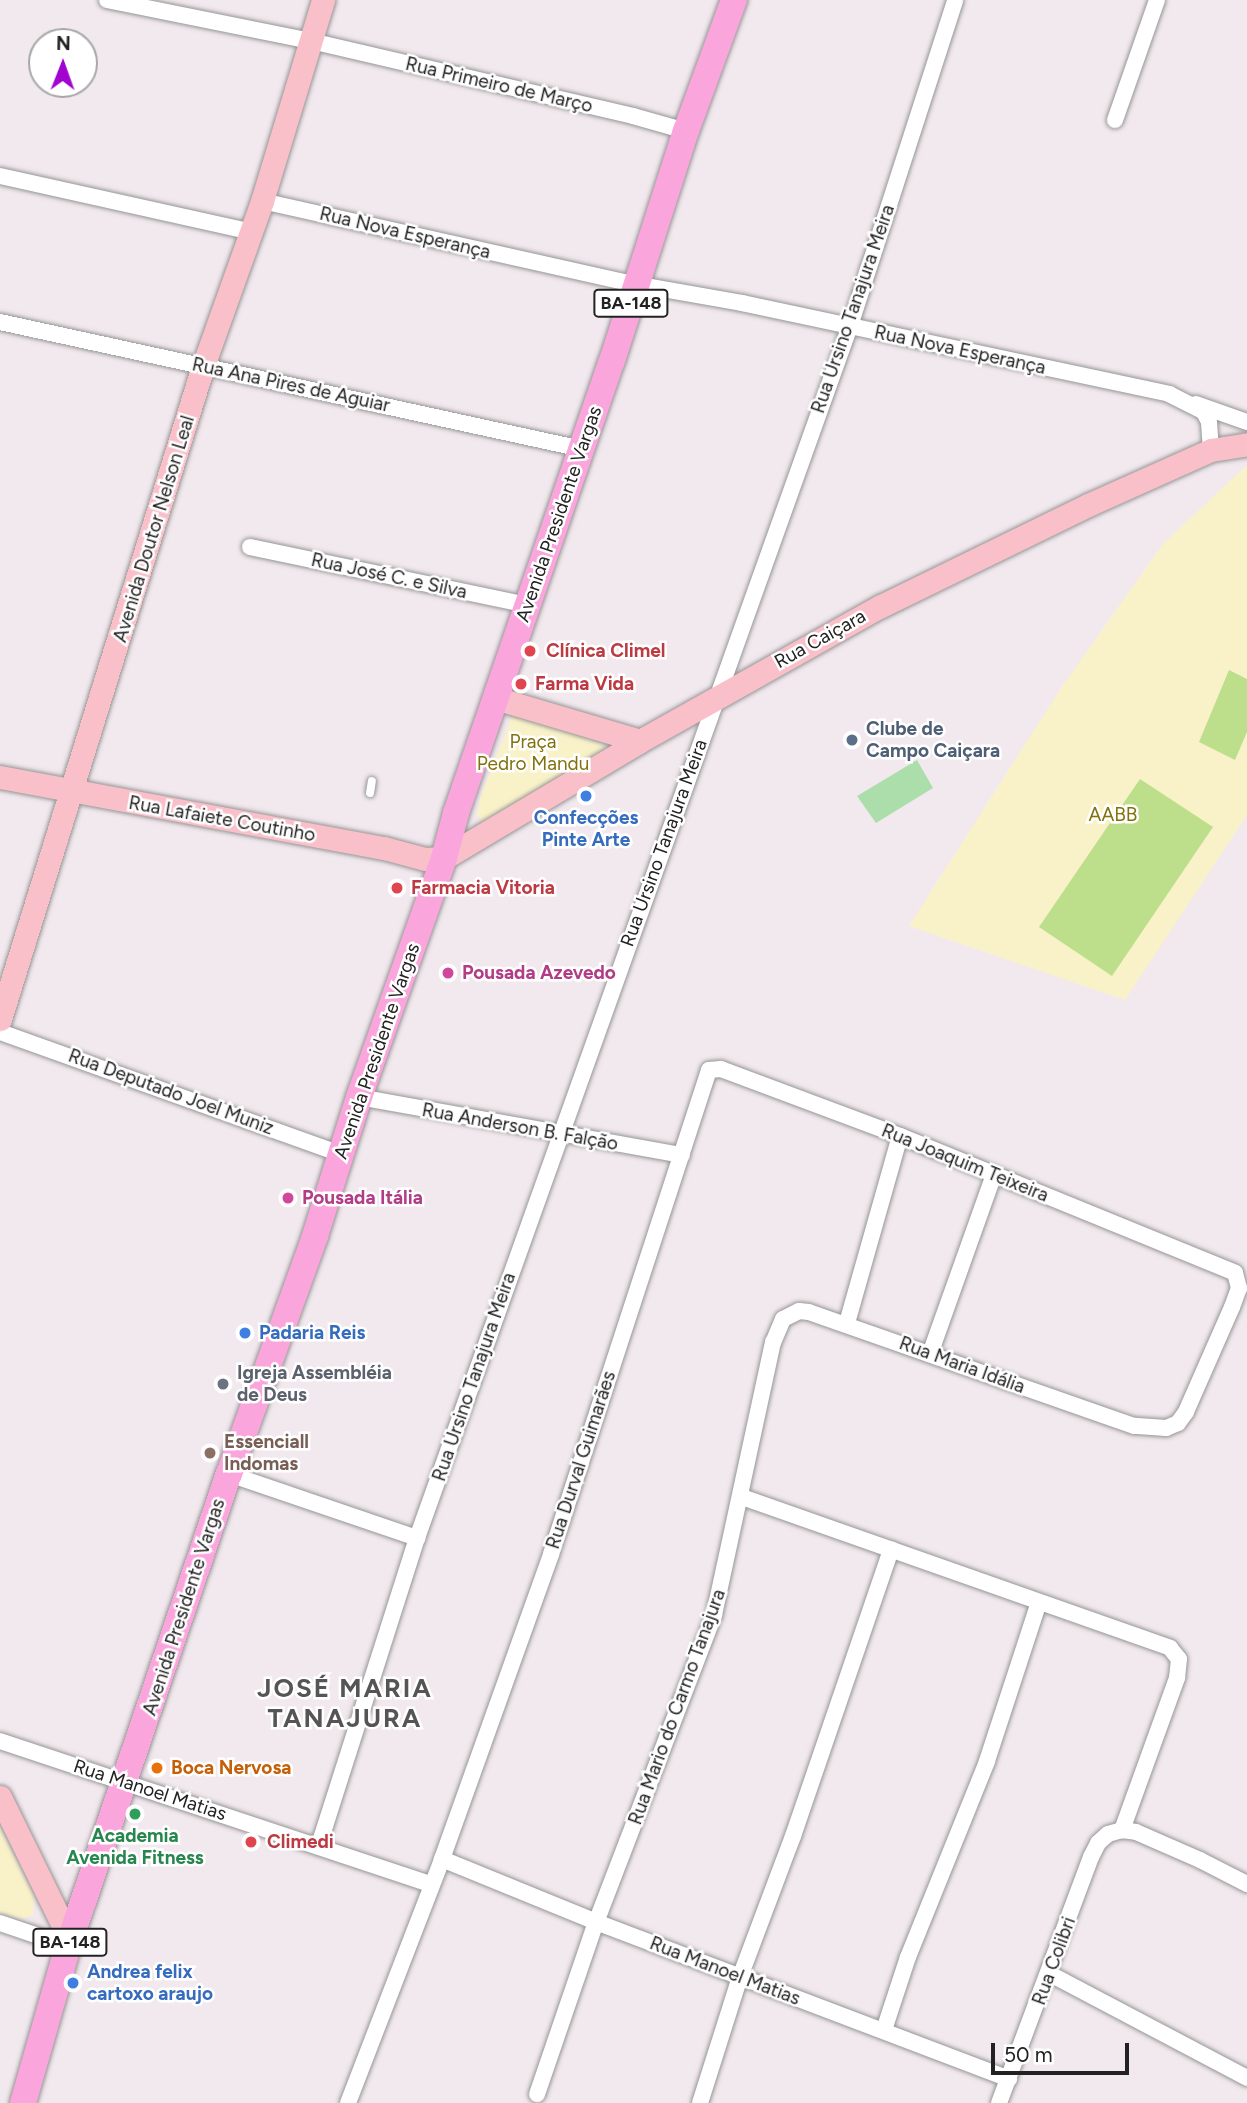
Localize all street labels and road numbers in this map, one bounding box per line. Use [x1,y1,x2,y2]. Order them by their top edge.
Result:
street label: Rua Primeiro de Março [403,52,595,118]
street label: Rua Nova Esperança [317,202,493,264]
street label: Rua Ursino Tanajura Meira [807,202,899,416]
road number: BA-148 [592,288,670,318]
street label: Rua Nova Esperança [872,321,1048,379]
street label: Rua Ana Pires de Aguiar [190,353,392,417]
street label: Avenida Presidente Vargas [511,403,607,625]
street label: Avenida Doutor Nelson Leal [109,413,199,645]
street label: Rua José C. e Silva [309,548,469,604]
street label: Rua Caiçara [770,605,870,673]
street label: Rua Ursino Tanajura Meira [616,736,712,950]
street label: Rua Lafaiete Coutinho [127,791,317,847]
street label: Avenida Presidente Vargas [329,940,425,1162]
street label: Rua Deputado Joel Muniz [65,1044,277,1140]
street label: Rua Anderson B. Falção [420,1099,620,1155]
street label: Rua Joaquim Teixeira [878,1119,1052,1207]
street label: Rua Ursino Tanajura Meira [428,1270,520,1484]
street label: Rua Maria Idália [896,1332,1028,1398]
street label: Rua Durval Guimarães [541,1368,621,1552]
street label: Avenida Presidente Vargas [138,1496,230,1718]
street label: Rua Mario do Carmo Tanajura [624,1586,730,1828]
street label: Rua Manoel Matias [71,1755,229,1825]
street label: Rua Colibri [1028,1914,1080,2008]
road number: BA-148 [32,1928,108,1956]
street label: Rua Manoel Matias [647,1932,803,2010]

